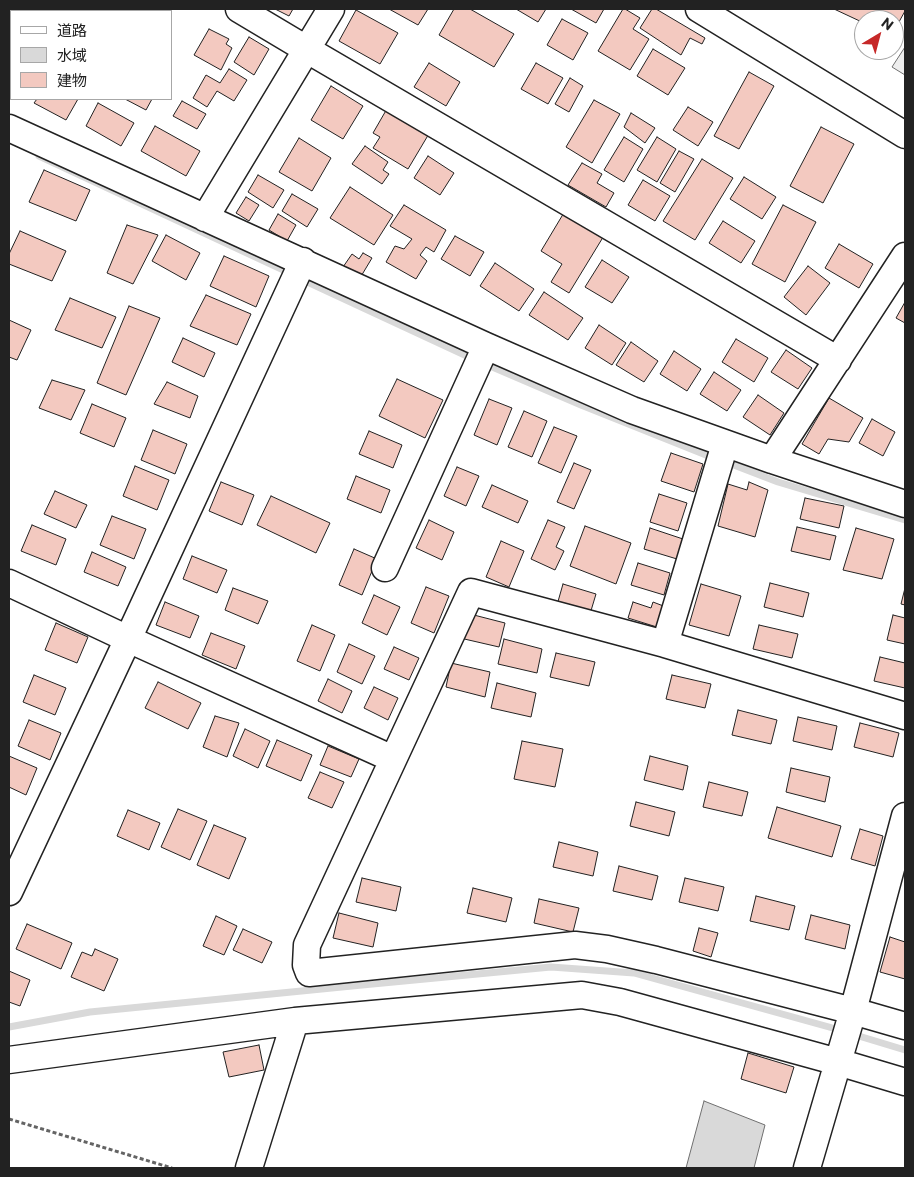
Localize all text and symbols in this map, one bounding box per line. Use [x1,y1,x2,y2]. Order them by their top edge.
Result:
legend [10,10,172,100]
north arrow [854,10,904,60]
text: N [878,13,897,33]
text: 道路 [57,21,87,39]
text: 水域 [57,46,87,64]
text: 建物 [57,71,87,89]

